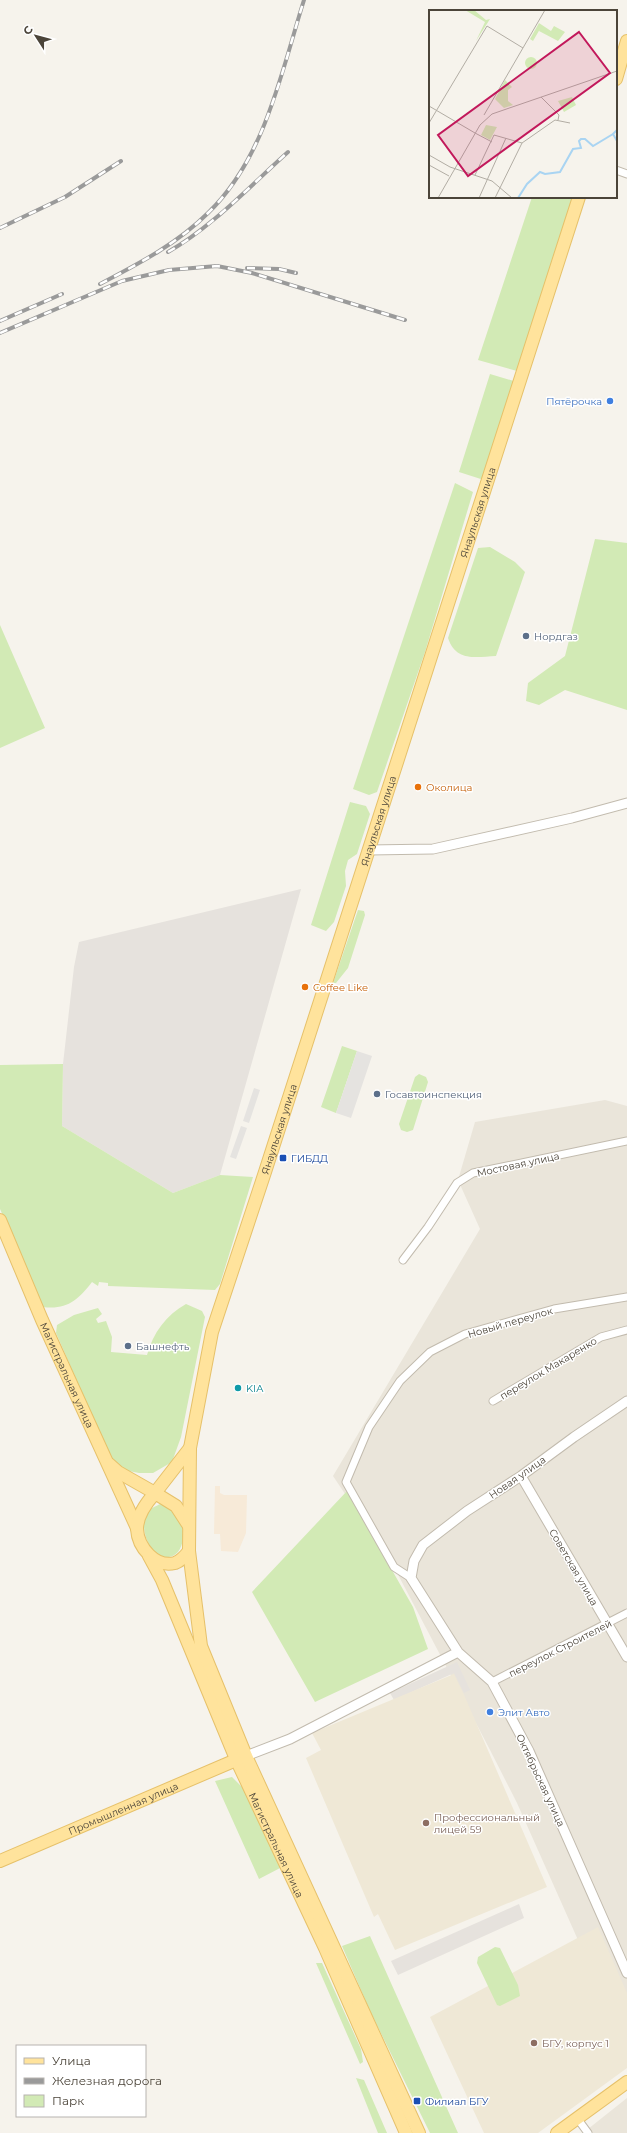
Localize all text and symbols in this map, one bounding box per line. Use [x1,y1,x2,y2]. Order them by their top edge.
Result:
inset map [429,10,617,198]
north arrow [16,16,56,56]
text: С [20,23,36,37]
place label: Пятёрочка [546,395,602,408]
marker: Пятёрочка [605,396,615,406]
street label: Янаульская улица [457,466,499,559]
place label: Нордгаз [534,630,578,643]
marker: Нордгаз [521,631,531,641]
street label: Янаульская улица [358,774,399,868]
place label: Околица [426,781,472,794]
marker: Околица [413,782,423,792]
place label: Coffee Like [313,981,368,994]
marker: Coffee Like [300,982,310,992]
street label: Янаульская улица [259,1082,300,1176]
place label: Госавтоинспекция [385,1088,482,1101]
marker: Госавтоинспекция [372,1089,382,1099]
street label: Мостовая улица [476,1149,561,1180]
place label: ГИБДД [291,1152,328,1165]
marker: ГИБДД [278,1153,288,1163]
street label: Новый переулок [466,1304,554,1341]
street label: Магистральная улица [37,1320,96,1430]
street label: переулок Макаренко [497,1334,599,1403]
place label: Башнефть [136,1340,190,1353]
marker: Башнефть [123,1341,133,1351]
place label: KIA [246,1382,264,1395]
marker: KIA [233,1383,243,1393]
street label: Новая улица [486,1453,548,1502]
street label: Советская улица [546,1526,601,1608]
street label: переулок Строителей [506,1617,614,1680]
place label: Элит Авто [498,1706,550,1719]
marker: Элит Авто [485,1707,495,1717]
street label: Октябрьская улица [513,1732,568,1829]
street label: Промышленная улица [66,1779,180,1838]
street label: Магистральная улица [246,1791,306,1900]
place label: Профессиональный лицей 59 [434,1811,540,1836]
marker: Профессиональный лицей 59 [421,1818,431,1828]
place label: БГУ, корпус 1 [542,2037,609,2050]
marker: БГУ, корпус 1 [529,2038,539,2048]
legend [16,2045,146,2117]
text: Улица [52,2053,91,2068]
text: Железная дорога [52,2073,162,2088]
text: Парк [52,2093,84,2108]
place label: Филиал БГУ [425,2095,489,2108]
marker: Филиал БГУ [412,2096,422,2106]

